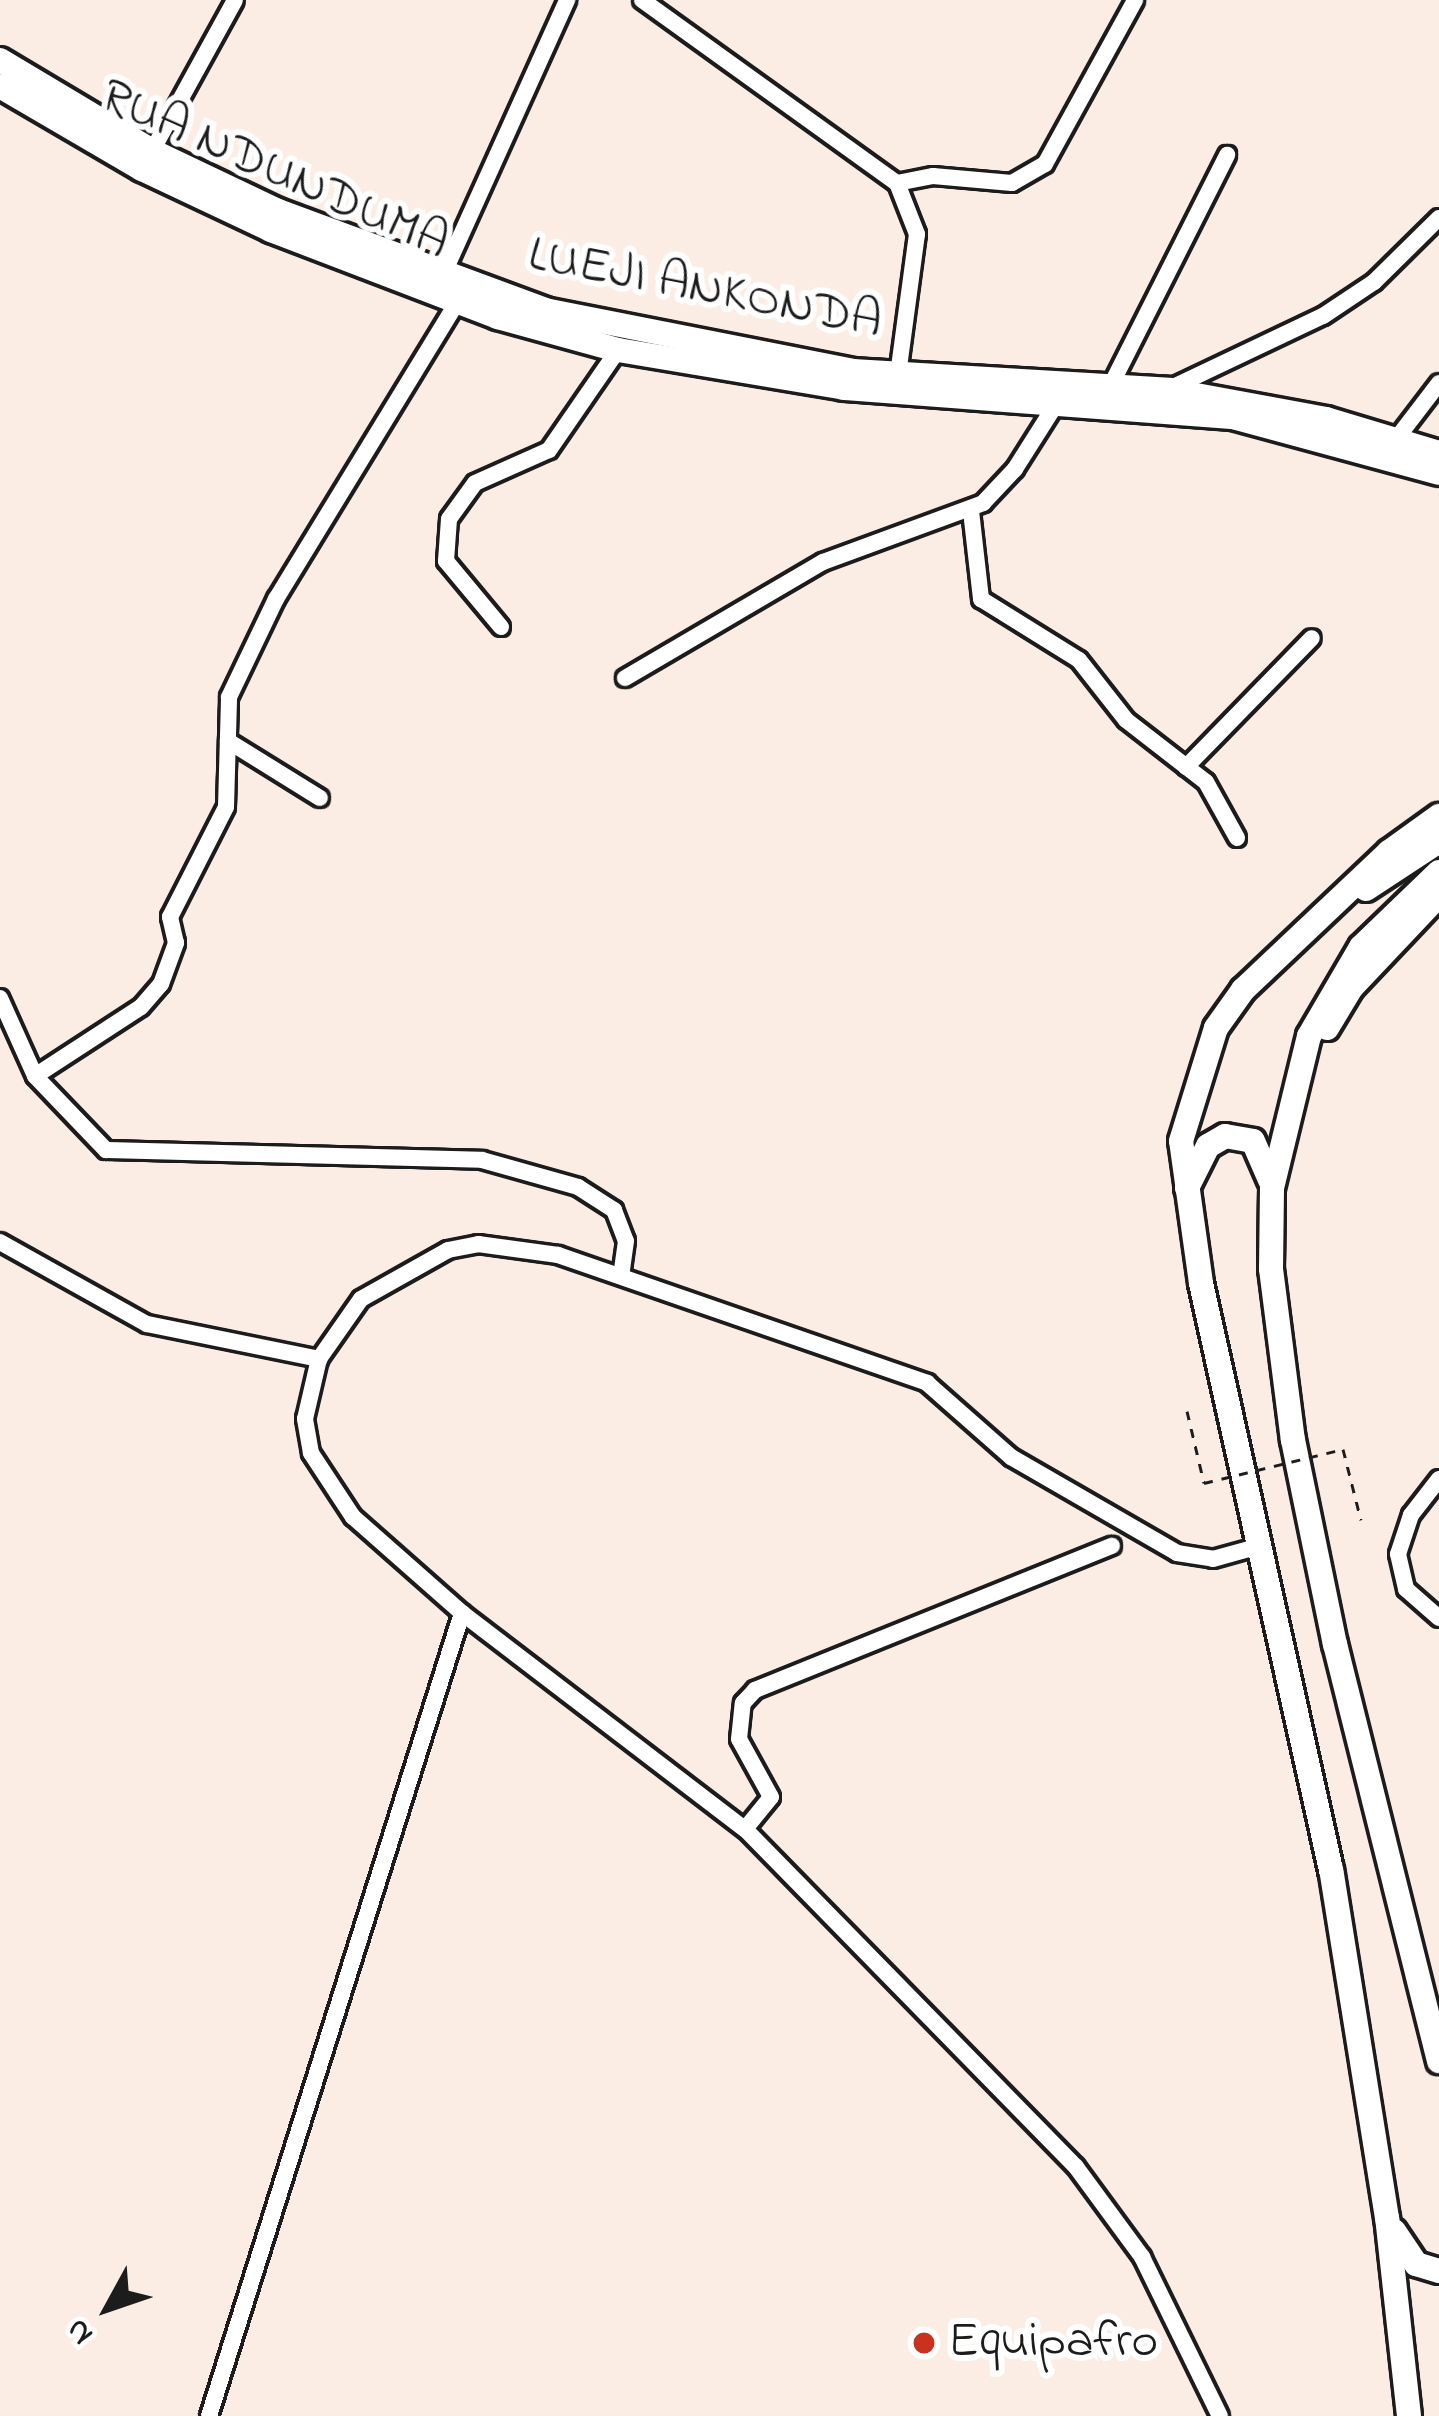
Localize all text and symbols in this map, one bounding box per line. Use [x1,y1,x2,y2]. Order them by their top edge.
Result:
street label: RUA NDUNDUMA [90,67,458,275]
street label: LUEJI ANKONDA [523,226,887,354]
north arrow [48,2248,168,2368]
text: N [55,2307,106,2355]
place label: Equipafro [948,2312,1158,2374]
marker: Equipafro [911,2330,937,2356]

